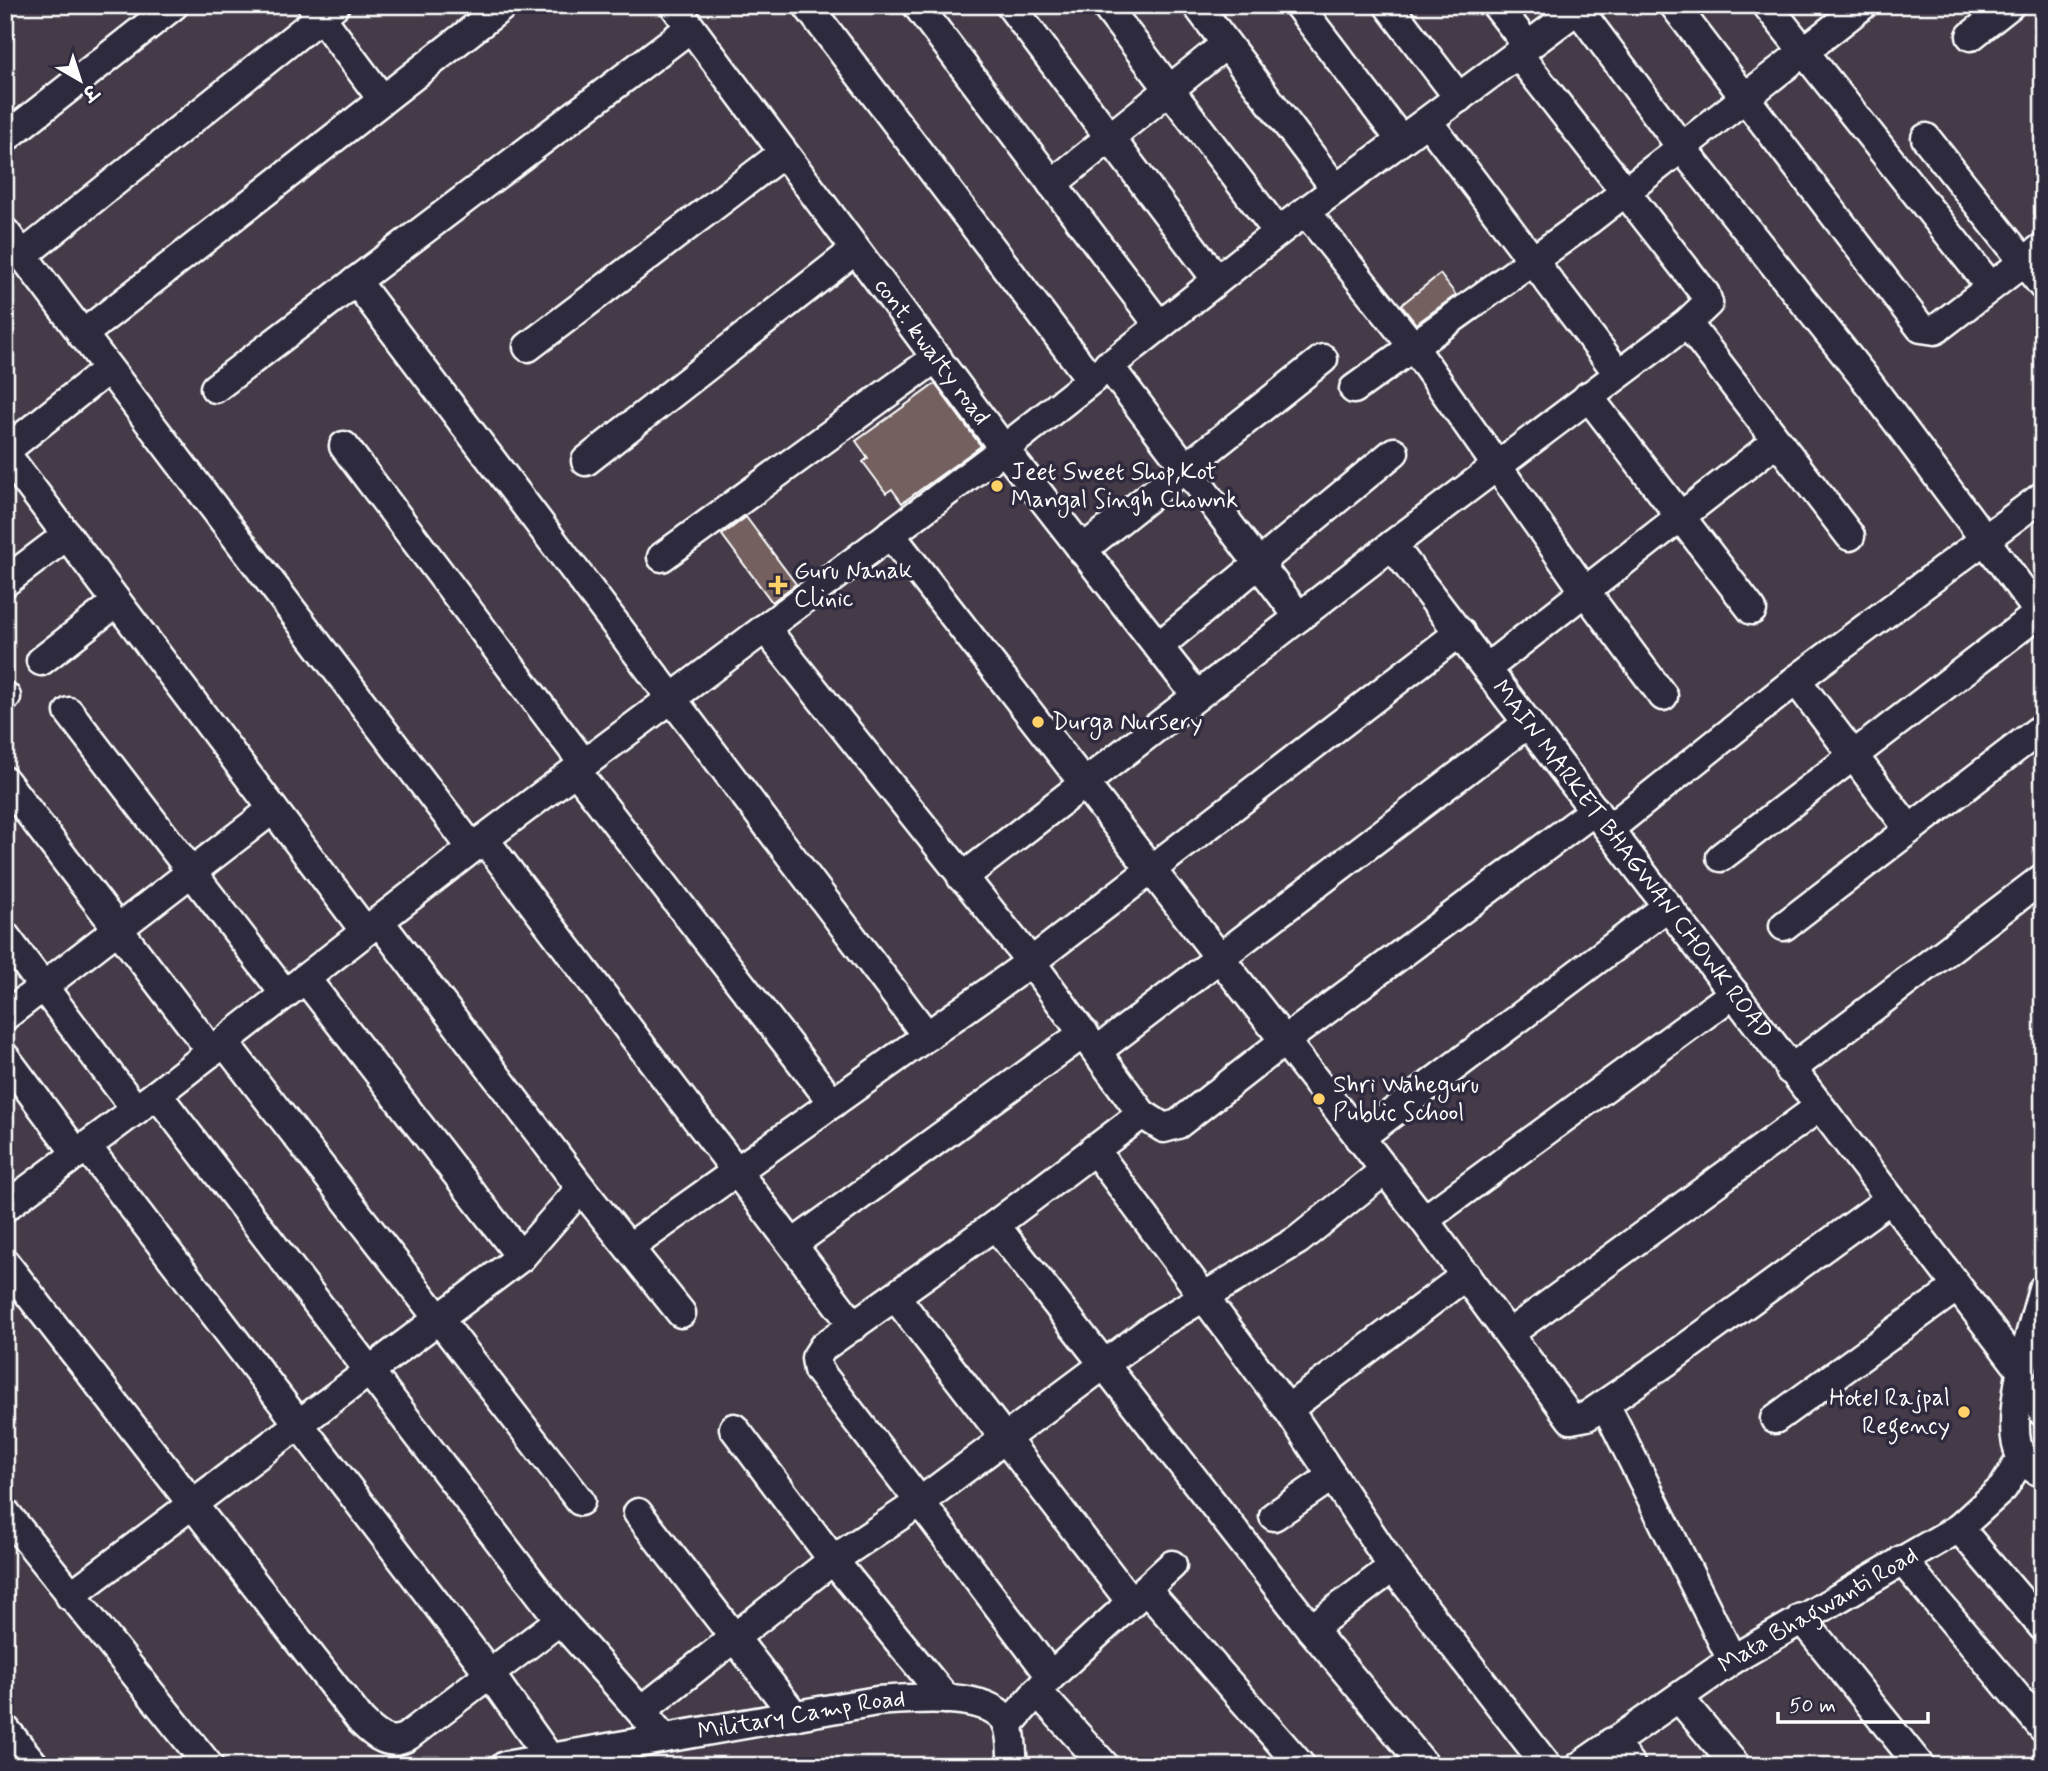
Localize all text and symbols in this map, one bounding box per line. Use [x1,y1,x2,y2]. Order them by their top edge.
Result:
north arrow [46,46,116,116]
text: उ [75,77,104,107]
street label: cont. kwalty road [867,272,997,432]
place label: Jeet Sweet Shop,Kot Mangal Singh Chownk [1011,457,1238,518]
marker: Jeet Sweet Shop,Kot Mangal Singh Chownk [989,478,1005,494]
place label: Guru Nanak Clinic [794,556,913,615]
marker: Guru Nanak Clinic [768,575,788,595]
street label: MAIN MARKET BHAGWAN CHOWK ROAD [1485,674,1779,1046]
place label: Durga Nursery [1052,707,1203,740]
marker: Durga Nursery [1030,714,1046,730]
place label: Shri Waheguru Public School [1333,1070,1479,1129]
marker: Shri Waheguru Public School [1311,1091,1327,1107]
place label: Hotel Rajpal Regency [1829,1383,1950,1445]
marker: Hotel Rajpal Regency [1956,1404,1972,1420]
street label: Mata Bhagwanti Road [1712,1540,1924,1680]
scale bar [1778,1680,1929,1724]
street label: Military Camp Road [695,1684,906,1748]
text: 50 m [1789,1692,1836,1720]

